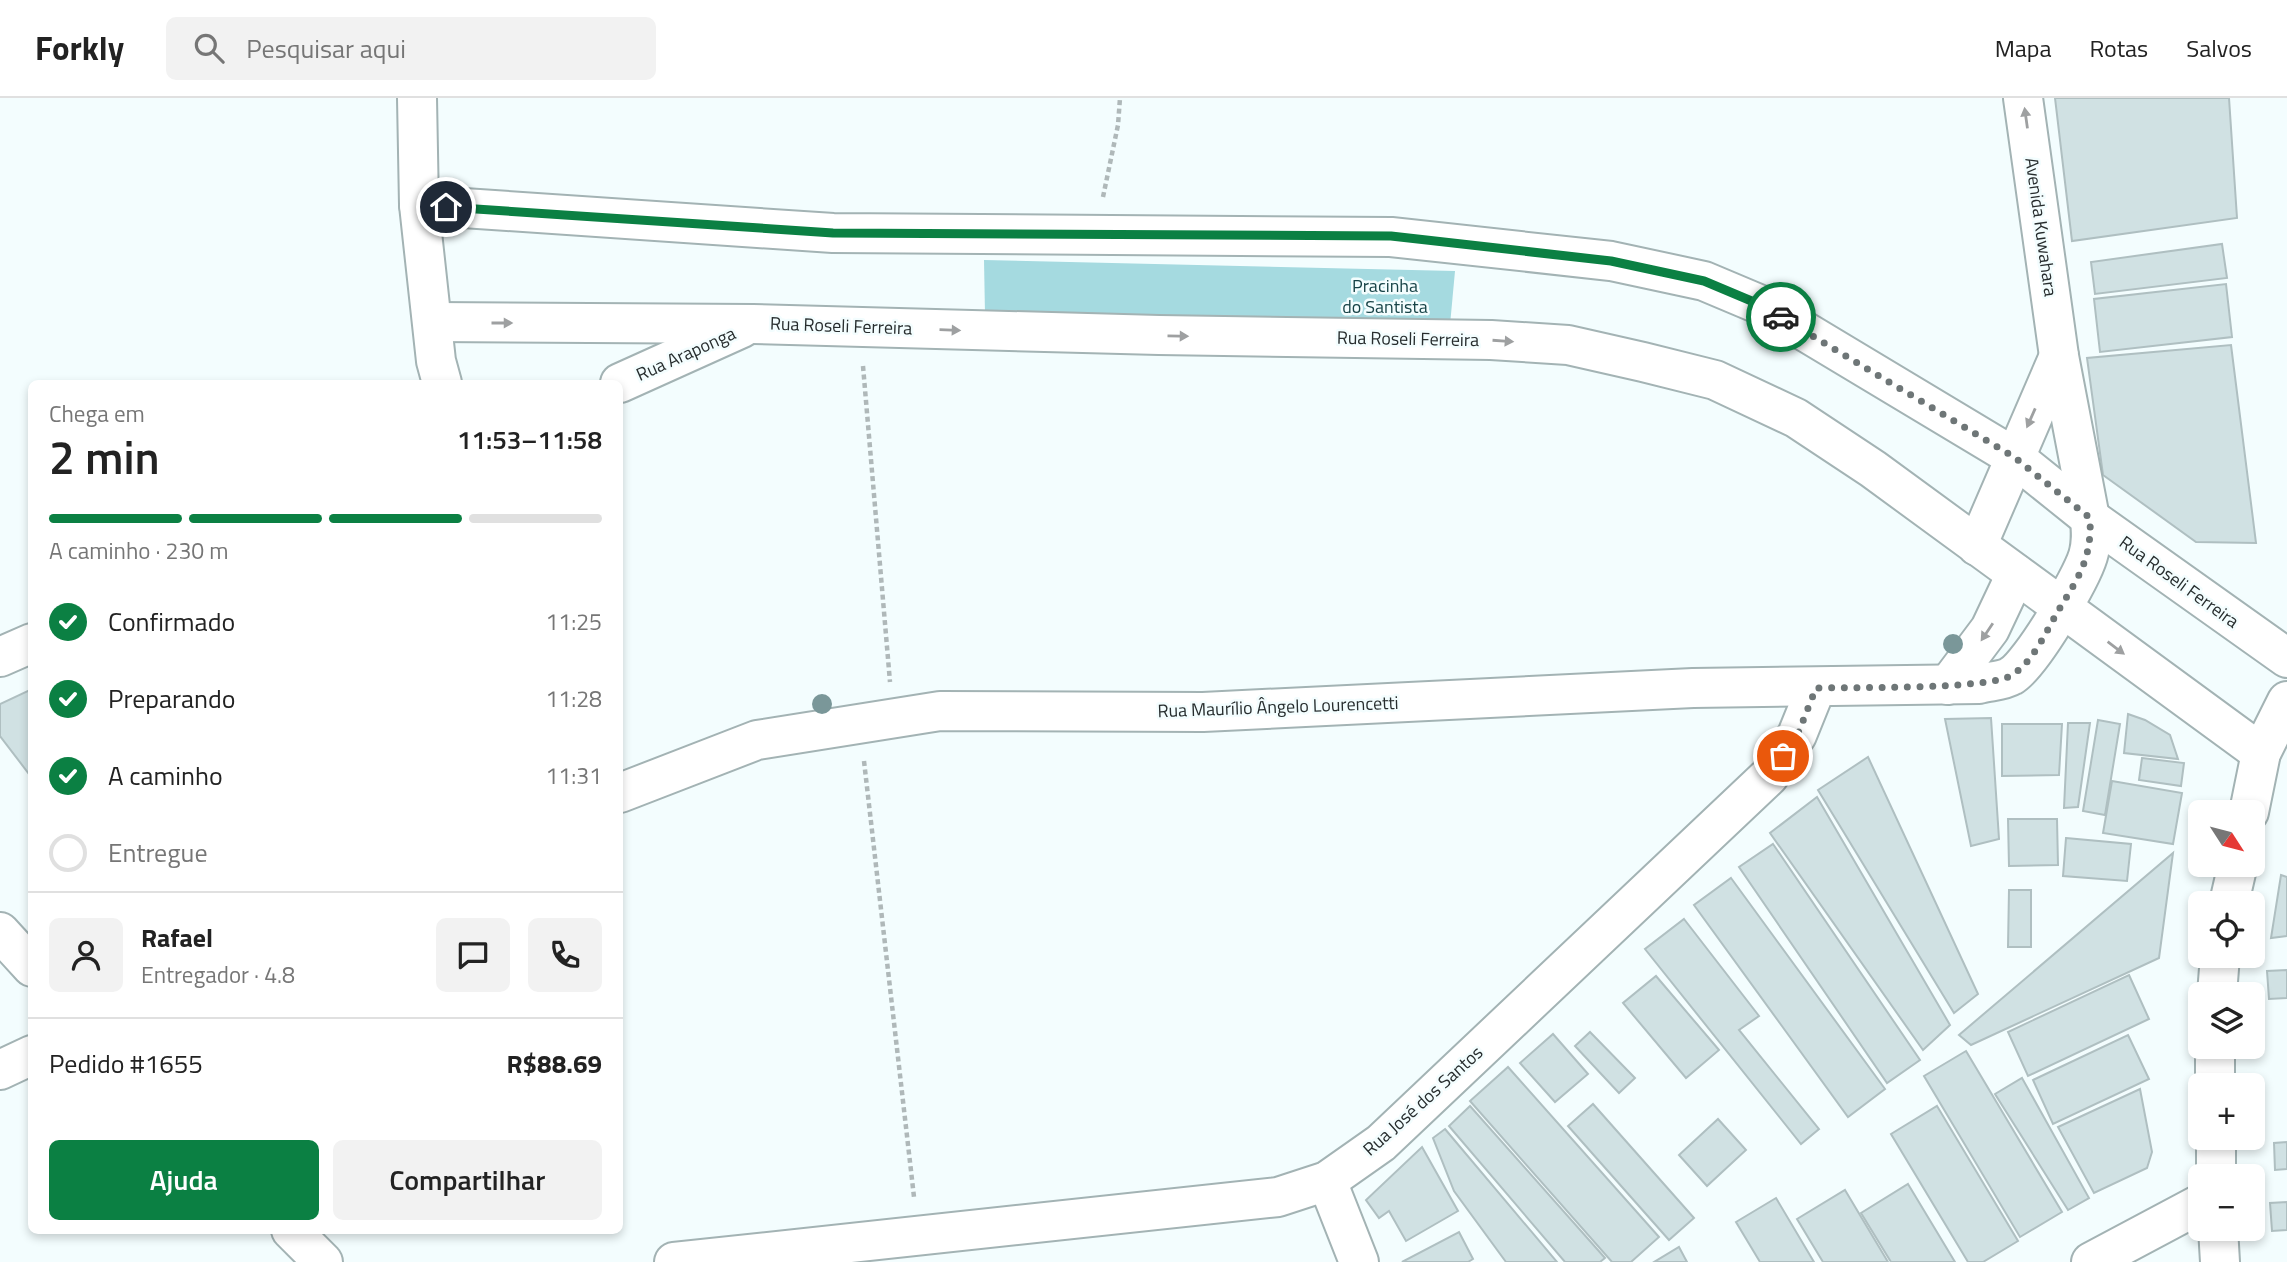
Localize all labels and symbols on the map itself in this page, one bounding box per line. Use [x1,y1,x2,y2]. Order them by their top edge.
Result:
one-way arrow [2020,107,2031,129]
street label: Avenida Kuwahara [2018,156,2065,298]
pin [416,177,476,237]
park label: Pracinha do Santista [1342,272,1428,320]
courier [1746,282,1816,352]
street label: Rua Roseli Ferreira [769,310,913,341]
one-way arrow [492,317,514,328]
street label: Rua Araponga [632,320,740,388]
one-way arrow [939,324,961,336]
street label: Rua Roseli Ferreira [1337,324,1479,353]
one-way arrow [1167,330,1189,341]
one-way arrow [1492,336,1514,347]
one-way arrow [2025,408,2037,428]
street label: Rua Roseli Ferreira [2114,529,2245,634]
one-way arrow [1980,622,1993,642]
one-way arrow [2106,640,2124,655]
street label: Rua Maurílio Ângelo Lourencetti [1157,689,1399,724]
pin [1753,726,1813,786]
north arrow [2188,800,2264,877]
street label: Rua José dos Santos [1357,1039,1489,1162]

